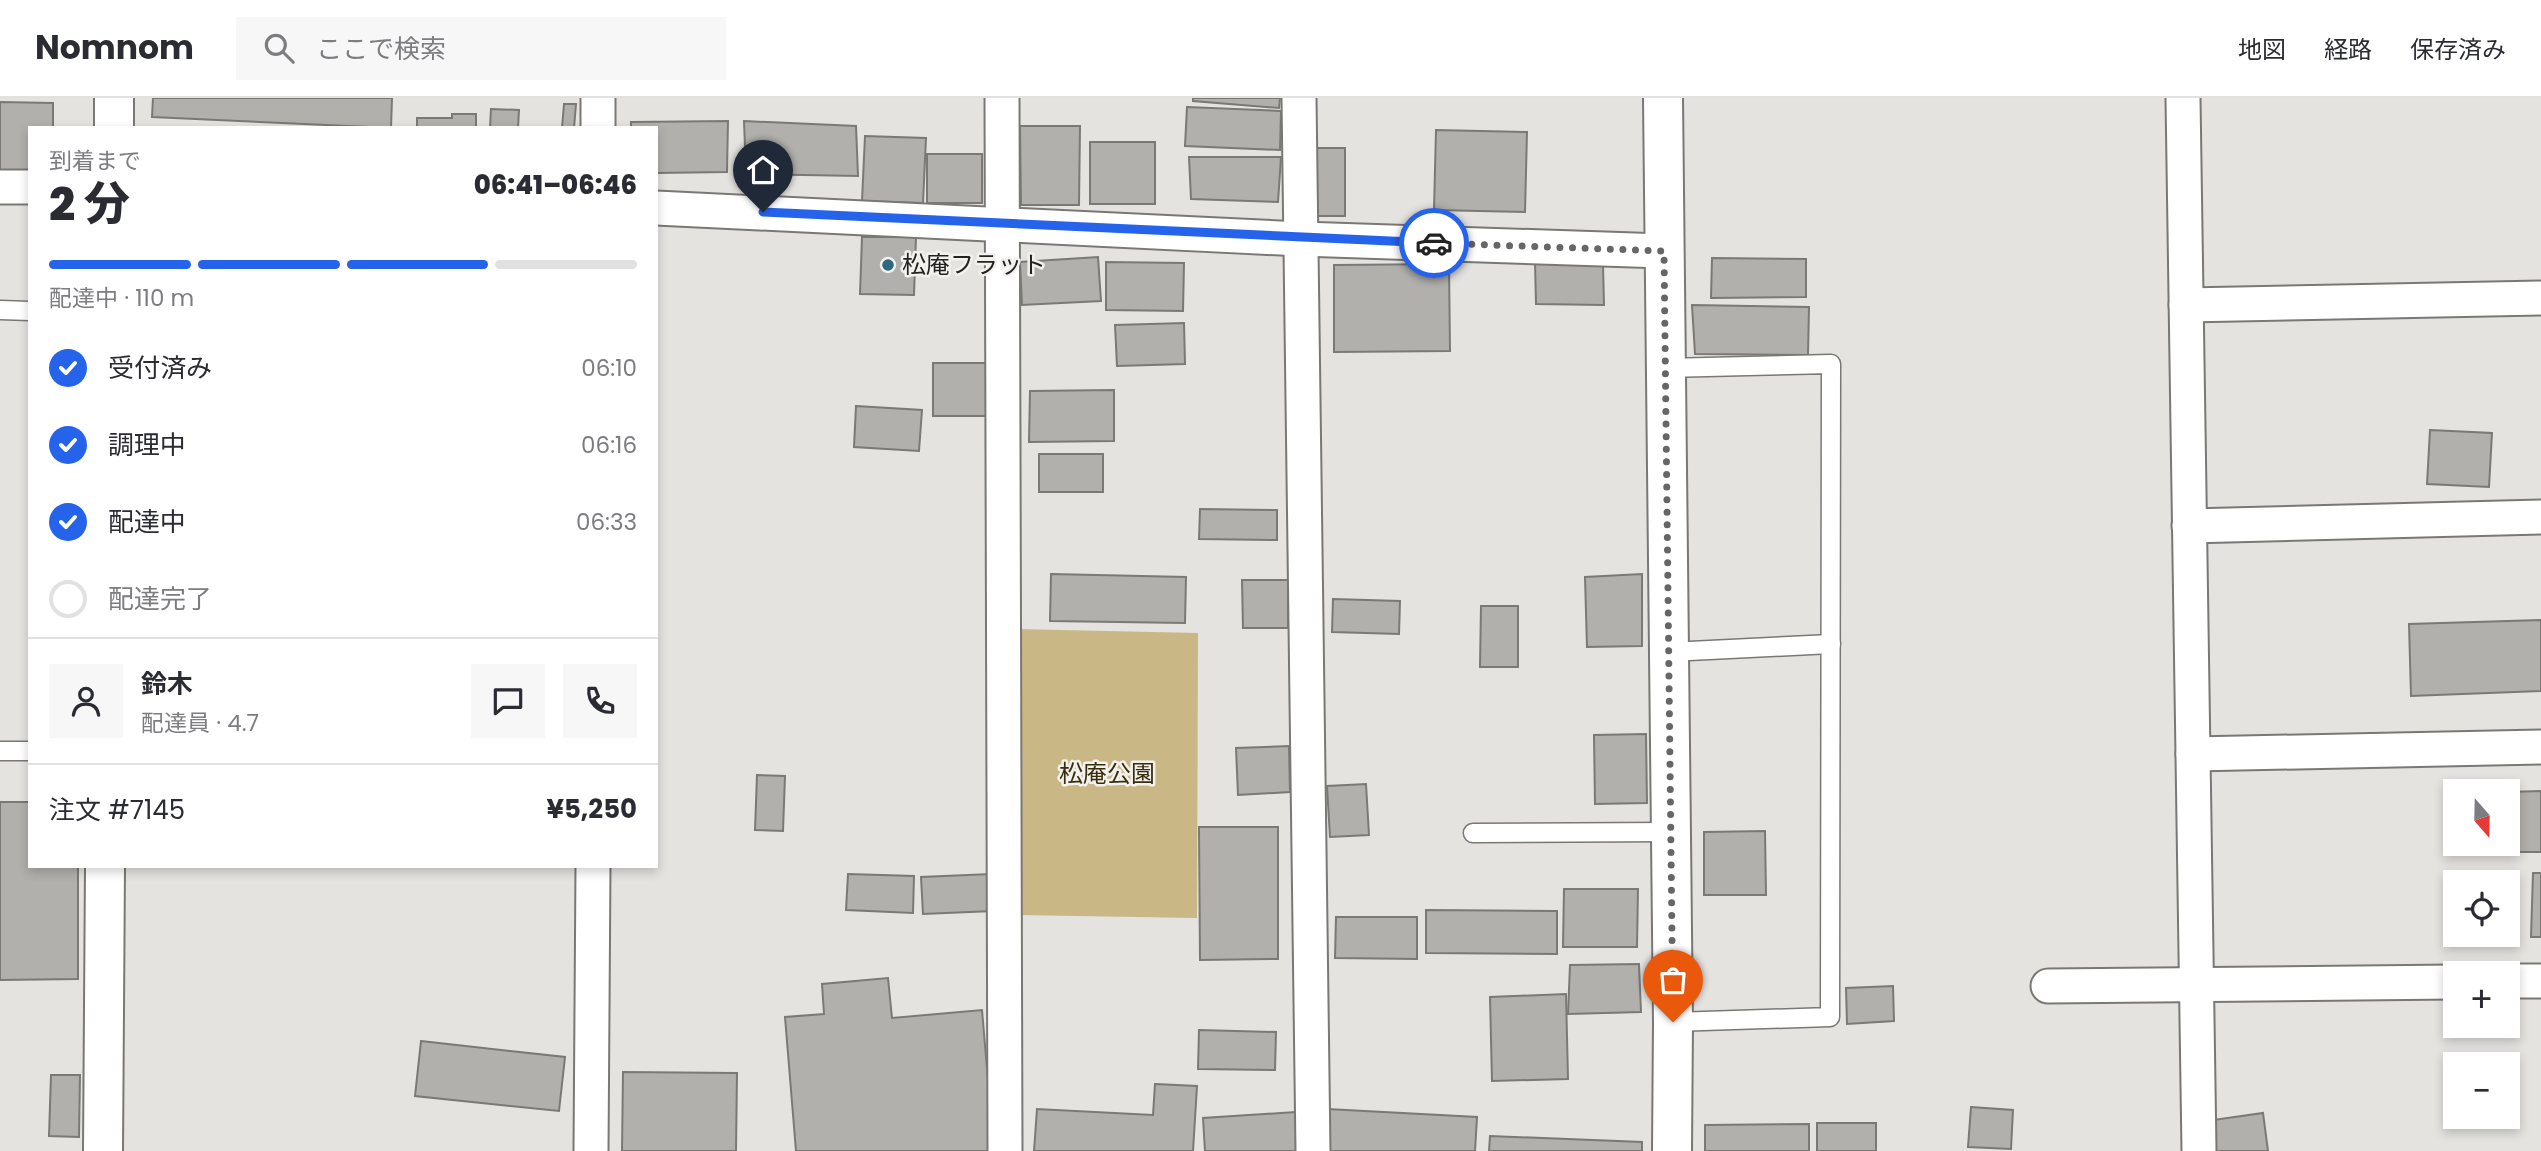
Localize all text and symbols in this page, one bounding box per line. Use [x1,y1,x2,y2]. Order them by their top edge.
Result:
search box [236,17,726,80]
text: Nomnom [35,24,194,71]
icon: search [260,29,298,67]
text: ここで検索 [316,31,446,67]
text: 地図 [2238,33,2286,66]
text: 経路 [2324,33,2372,66]
text: 保存済み [2410,33,2506,66]
pin [733,140,793,212]
text: 到着まで [49,145,141,177]
icon: home [744,151,782,189]
text: 06:41–06:46 [474,167,637,203]
text: 2 分 [49,172,130,236]
courier [1399,208,1469,278]
icon: car [1415,224,1453,262]
place label: 松庵フラット [902,248,1046,281]
marker: 松庵フラット [880,257,896,273]
text: 配達中 · 110 m [49,282,194,314]
icon: check [49,349,87,387]
text: 受付済み [108,350,212,386]
text: 06:10 [581,352,637,384]
icon: check [49,426,87,464]
text: 調理中 [108,427,186,463]
text: 06:16 [581,429,637,461]
icon: check [49,503,87,541]
text: 配達中 [108,504,186,540]
text: 06:33 [576,506,637,538]
text: 配達完了 [108,581,212,617]
button: person [49,664,123,738]
button: chat [471,664,545,738]
button: phone [563,664,637,738]
text: 鈴木 [141,666,193,702]
text: 配達員 · 4.7 [141,707,259,739]
park label: 松庵公園 [1059,757,1155,790]
north arrow [2443,779,2520,856]
map controls [2443,779,2520,1129]
text: ¥5,250 [546,791,637,827]
text: 注文 #7145 [49,792,185,828]
button: locate [2443,870,2520,947]
pin [1643,950,1703,1022]
icon: bag [1654,961,1692,999]
button: + [2443,961,2520,1038]
button: − [2443,1052,2520,1129]

